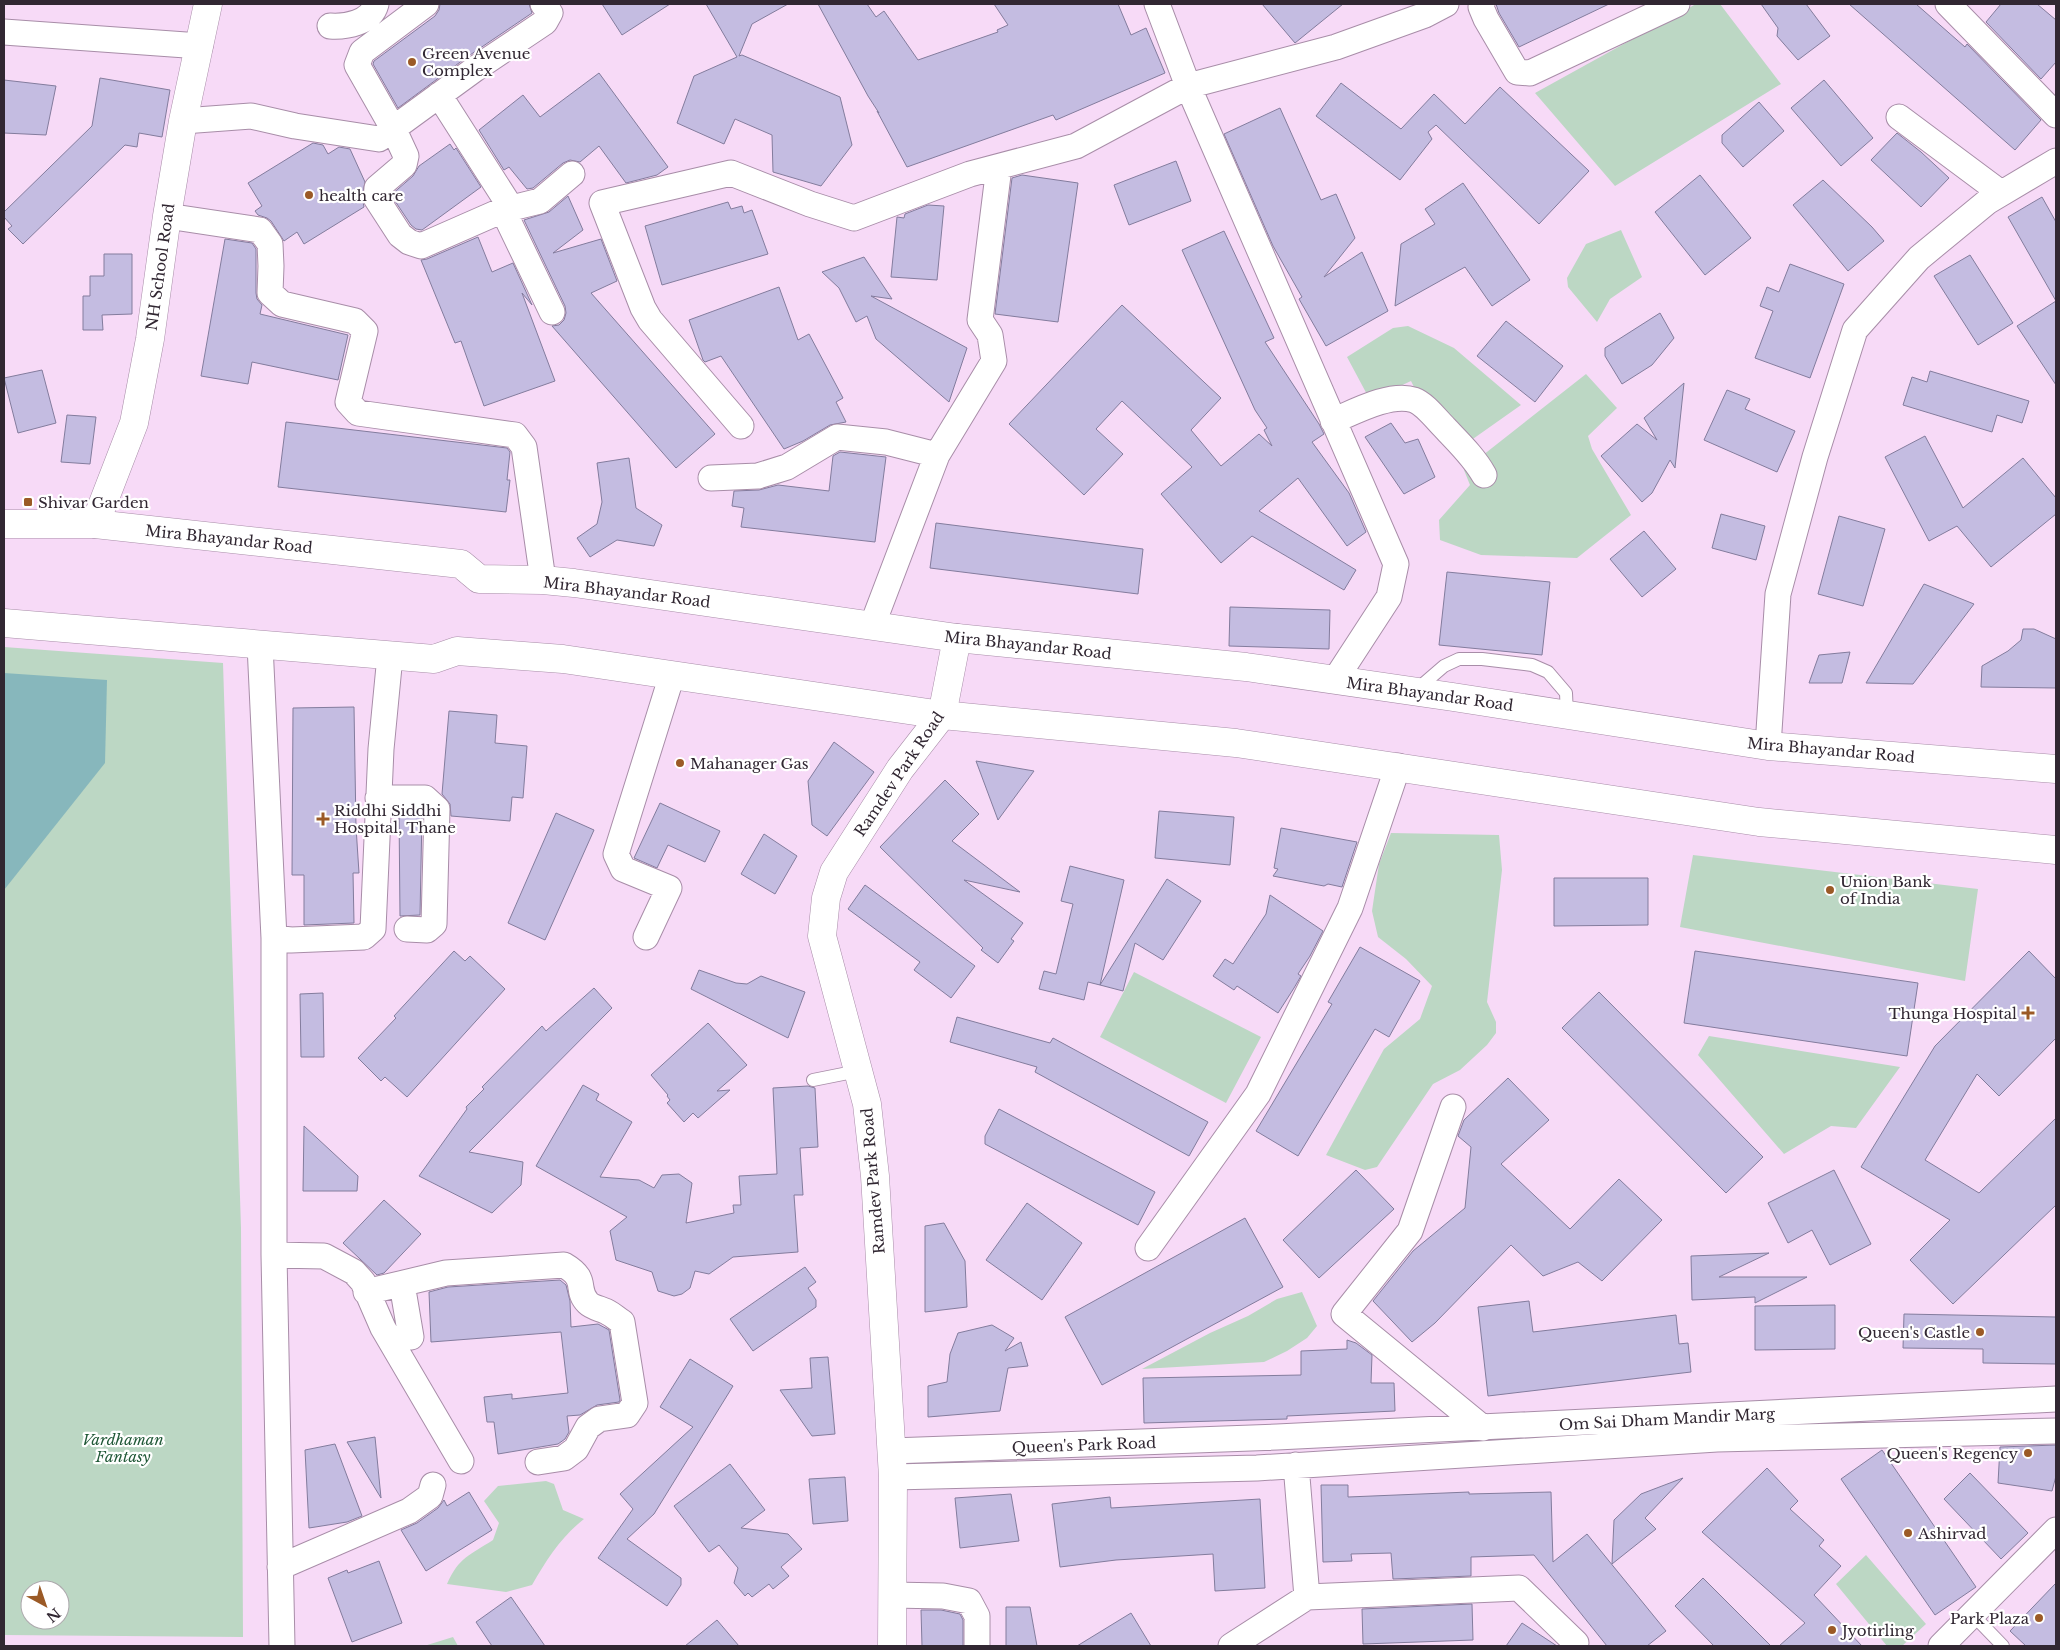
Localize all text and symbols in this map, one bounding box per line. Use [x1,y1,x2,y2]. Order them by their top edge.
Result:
place label: Green Avenue Complex [422,44,530,80]
marker: Green Avenue Complex [406,56,418,68]
place label: health care [319,186,403,205]
marker: health care [303,189,315,201]
street label: NH School Road [142,202,178,332]
place label: Shivar Garden [38,493,149,512]
marker: Shivar Garden [22,496,34,508]
street label: Mira Bhayandar Road [144,521,314,557]
street label: Mira Bhayandar Road [542,572,712,612]
street label: Mira Bhayandar Road [943,627,1113,663]
street label: Mira Bhayandar Road [1345,673,1515,715]
street label: Ramdev Park Road [850,708,948,840]
street label: Mira Bhayandar Road [1746,733,1916,767]
place label: Mahanager Gas [690,754,809,773]
marker: Mahanager Gas [674,757,686,769]
place label: Riddhi Siddhi Hospital, Thane [334,801,456,837]
marker: Riddhi Siddhi Hospital, Thane [316,812,330,826]
place label: Union Bank of India [1840,872,1932,908]
marker: Union Bank of India [1824,884,1836,896]
place label: Thunga Hospital [1889,1004,2017,1023]
marker: Thunga Hospital [2021,1006,2035,1020]
street label: Ramdev Park Road [857,1107,889,1255]
place label: Queen's Castle [1858,1323,1970,1342]
marker: Queen's Castle [1974,1326,1986,1338]
street label: Om Sai Dham Mandir Marg [1559,1404,1776,1434]
park label: Vardhaman Fantasy [82,1430,164,1466]
street label: Queen's Park Road [1011,1433,1157,1457]
place label: Queen's Regency [1887,1444,2018,1463]
marker: Queen's Regency [2022,1447,2034,1459]
place label: Ashirvad [1917,1524,1986,1543]
marker: Ashirvad [1902,1527,1914,1539]
north arrow [20,1580,70,1630]
text: N [43,1604,64,1626]
place label: Park Plaza [1950,1609,2030,1628]
marker: Park Plaza [2033,1612,2045,1624]
place label: Jyotirling [1840,1621,1915,1640]
marker: Jyotirling [1826,1624,1838,1636]

